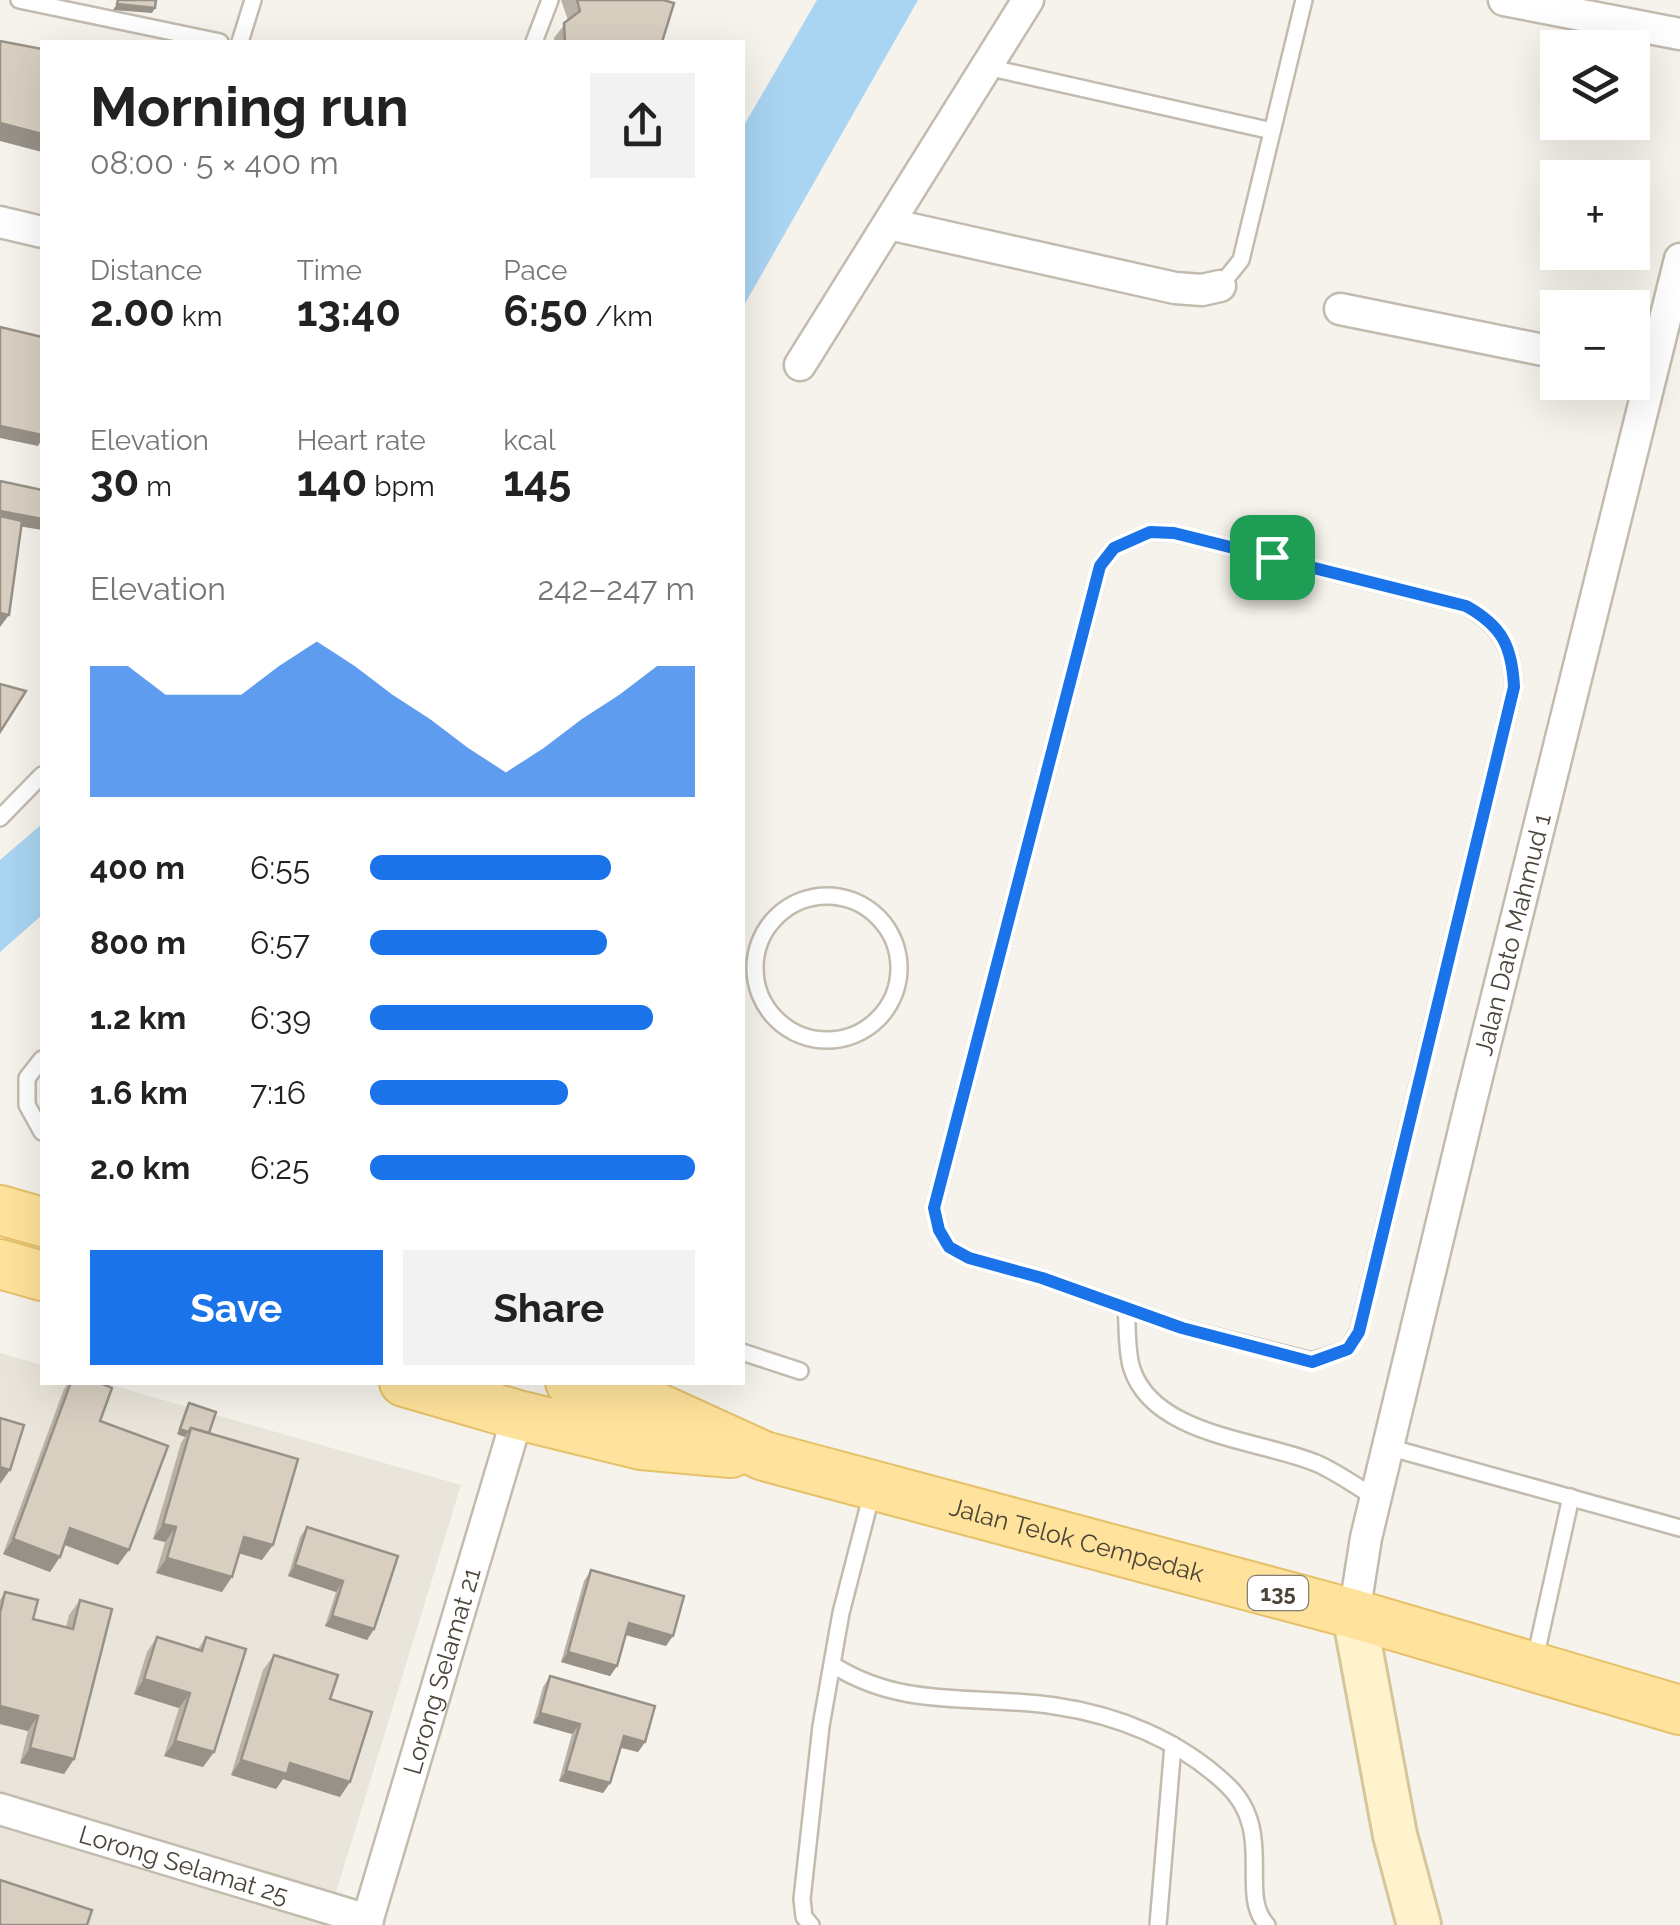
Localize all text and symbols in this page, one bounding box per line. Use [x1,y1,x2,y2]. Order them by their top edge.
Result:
map controls [1540,30,1650,400]
button: layers [1540,30,1650,140]
button: share [590,73,695,178]
text: Morning run [90,74,409,139]
text: 08:00 · 5 × 400 m [90,144,339,181]
button: + [1540,160,1650,270]
text: Distance [90,254,202,287]
text: Time [297,254,362,287]
text: Pace [503,254,568,287]
text: 2.00 [90,287,175,336]
text: 13:40 [297,287,401,336]
text: 6:50 [503,287,588,336]
button: − [1540,290,1650,400]
text: km [175,300,222,333]
text: /km [588,300,653,333]
text: Elevation [90,424,209,457]
text: Heart rate [297,424,426,457]
text: kcal [503,424,556,457]
text: 30 [90,457,139,506]
text: 140 [297,457,367,506]
text: 145 [503,457,571,506]
text: m [139,470,172,503]
text: bpm [367,470,435,503]
pin [1230,515,1315,600]
icon: arrive [1245,530,1300,585]
text: Elevation [90,570,226,607]
text: 242–247 m [537,570,695,607]
street label: Jalan Dato Mahmud 1 [1468,810,1557,1058]
text: 400 m [90,849,185,886]
text: 6:55 [250,849,310,886]
text: 800 m [90,924,186,961]
text: 6:57 [250,924,310,961]
text: 1.2 km [90,999,186,1036]
text: 6:39 [250,999,311,1036]
text: 1.6 km [90,1074,188,1111]
text: 7:16 [250,1074,306,1111]
text: 2.0 km [90,1149,190,1186]
text: 6:25 [250,1149,309,1186]
button: Save [90,1250,383,1365]
button: Share [403,1250,695,1365]
street label: Jalan Telok Cempedak [946,1491,1208,1588]
street label: Lorong Selamat 21 [397,1564,487,1778]
road number: 135 [1248,1576,1308,1610]
street label: Lorong Selamat 25 [76,1819,292,1910]

